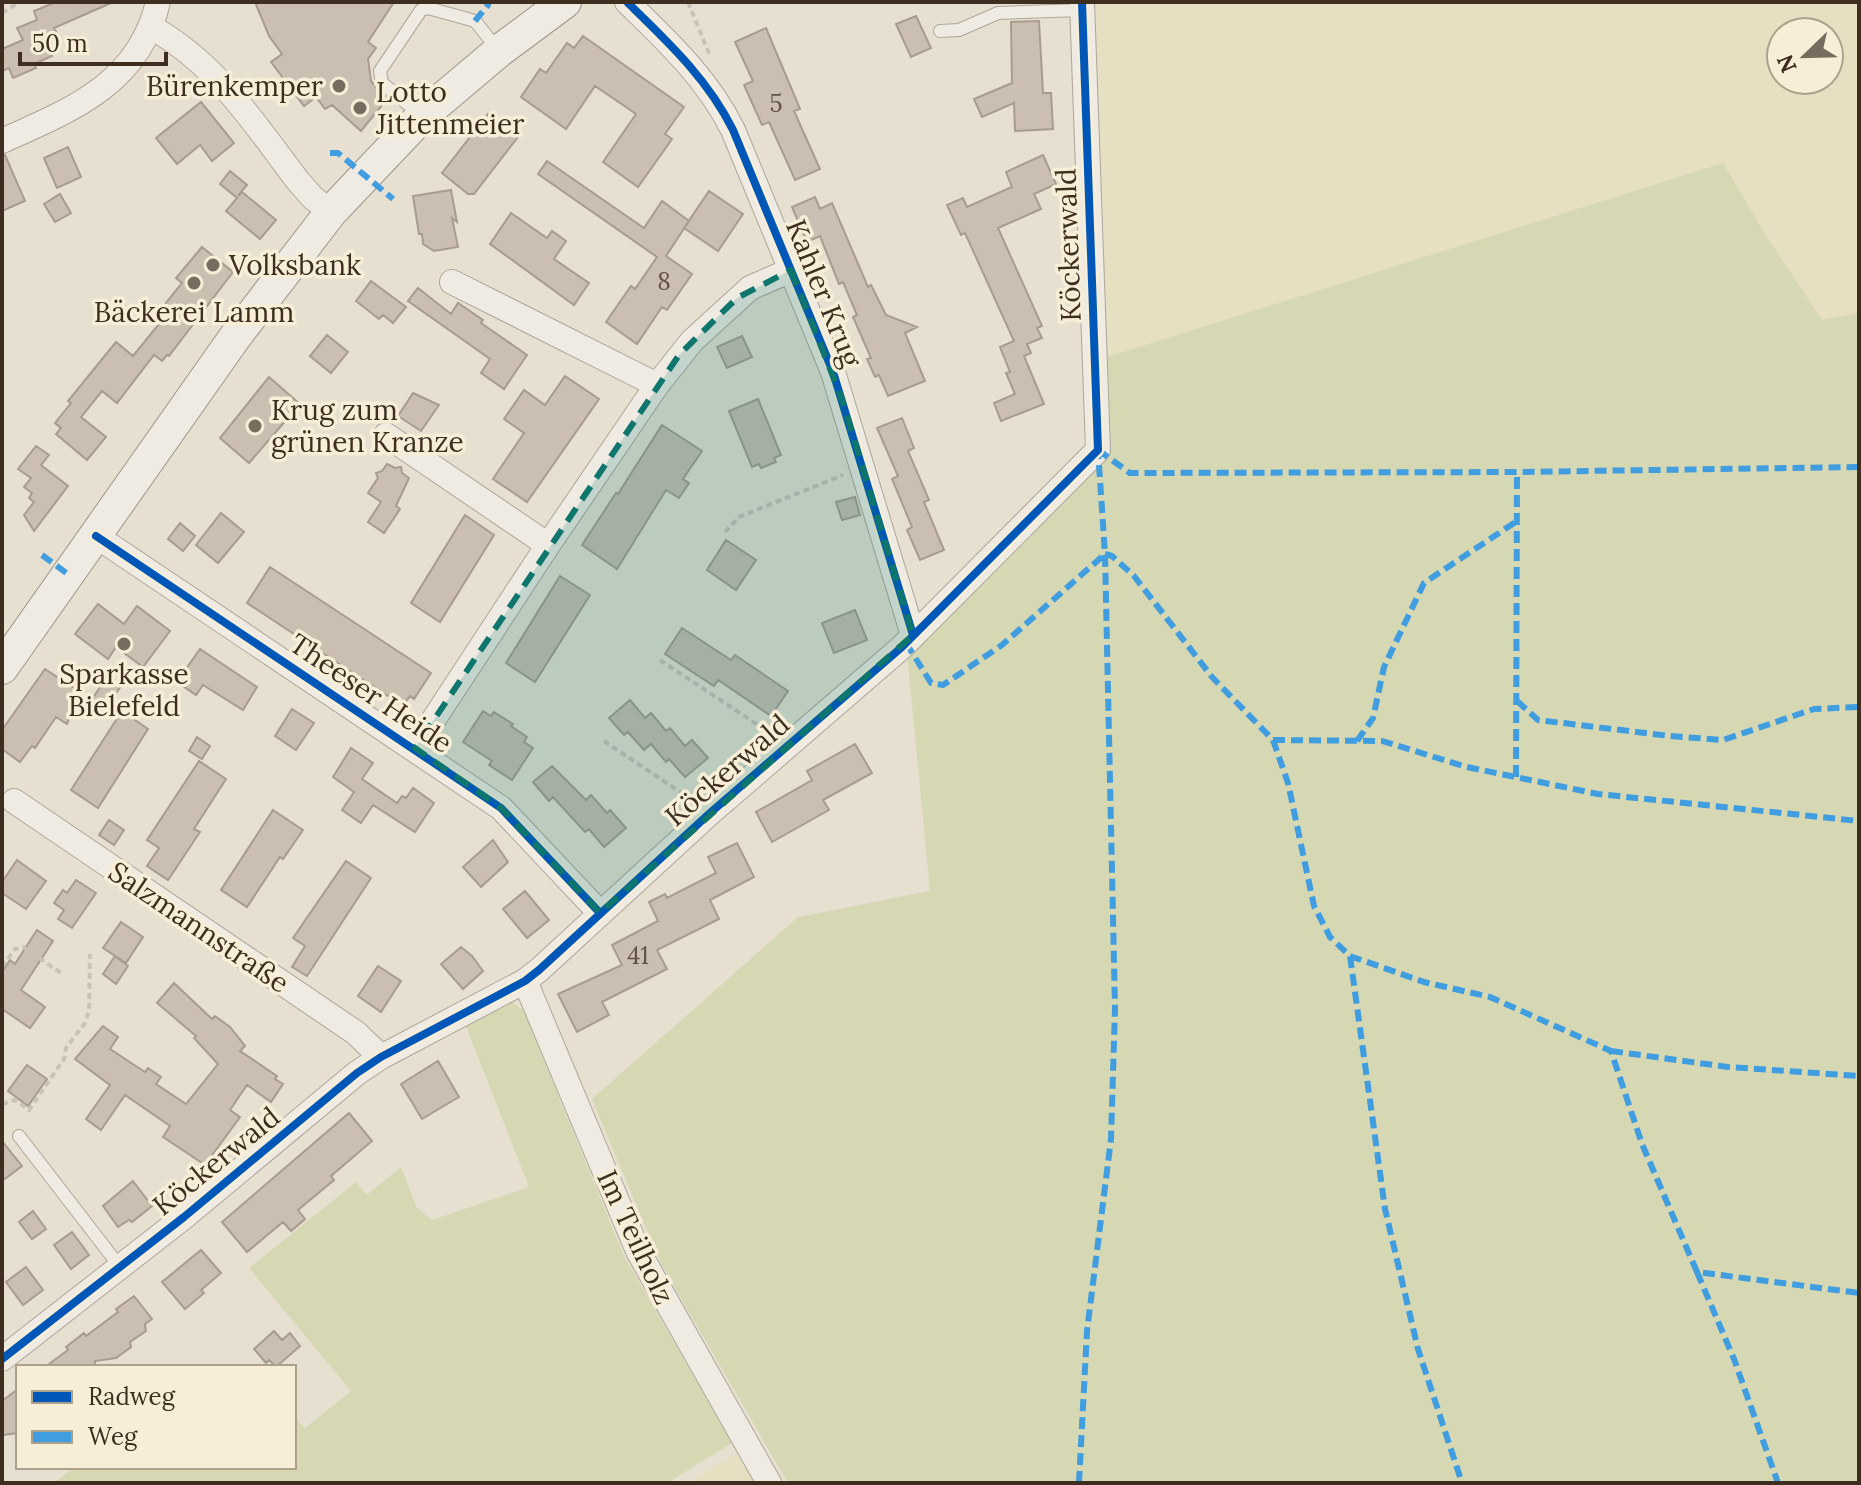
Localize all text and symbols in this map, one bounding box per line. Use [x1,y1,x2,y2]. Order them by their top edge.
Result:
scale bar [20,16,166,66]
north arrow [1765,16,1845,96]
text: 50 m [32,28,88,59]
text: N [1770,51,1803,77]
place label: Bürenkemper [146,68,323,104]
place label: Lotto Jittenmeier [375,74,524,142]
marker: Bürenkemper [330,77,348,95]
house number: 5 [769,88,783,119]
marker: Lotto Jittenmeier [351,99,369,117]
street label: Köckerwald [1047,168,1089,322]
street label: Kahler Krug [778,214,870,373]
place label: Volksbank [228,247,361,283]
marker: Volksbank [204,256,222,274]
house number: 8 [657,266,671,297]
marker: Bäckerei Lamm [185,274,203,292]
place label: Bäckerei Lamm [94,294,294,330]
place label: Krug zum grünen Kranze [271,392,464,460]
marker: Krug zum grünen Kranze [246,417,264,435]
street label: Theeser Heide [283,625,459,761]
marker: Sparkasse Bielefeld [115,635,133,653]
place label: Sparkasse Bielefeld [59,656,189,724]
street label: Köckerwald [657,706,797,834]
street label: Salzmannstraße [102,853,296,1001]
house number: 41 [627,940,649,971]
street label: Köckerwald [145,1099,287,1223]
street label: Im Teilholz [589,1164,683,1310]
legend [16,1365,296,1469]
text: Radweg [88,1381,176,1412]
text: Weg [88,1421,138,1452]

